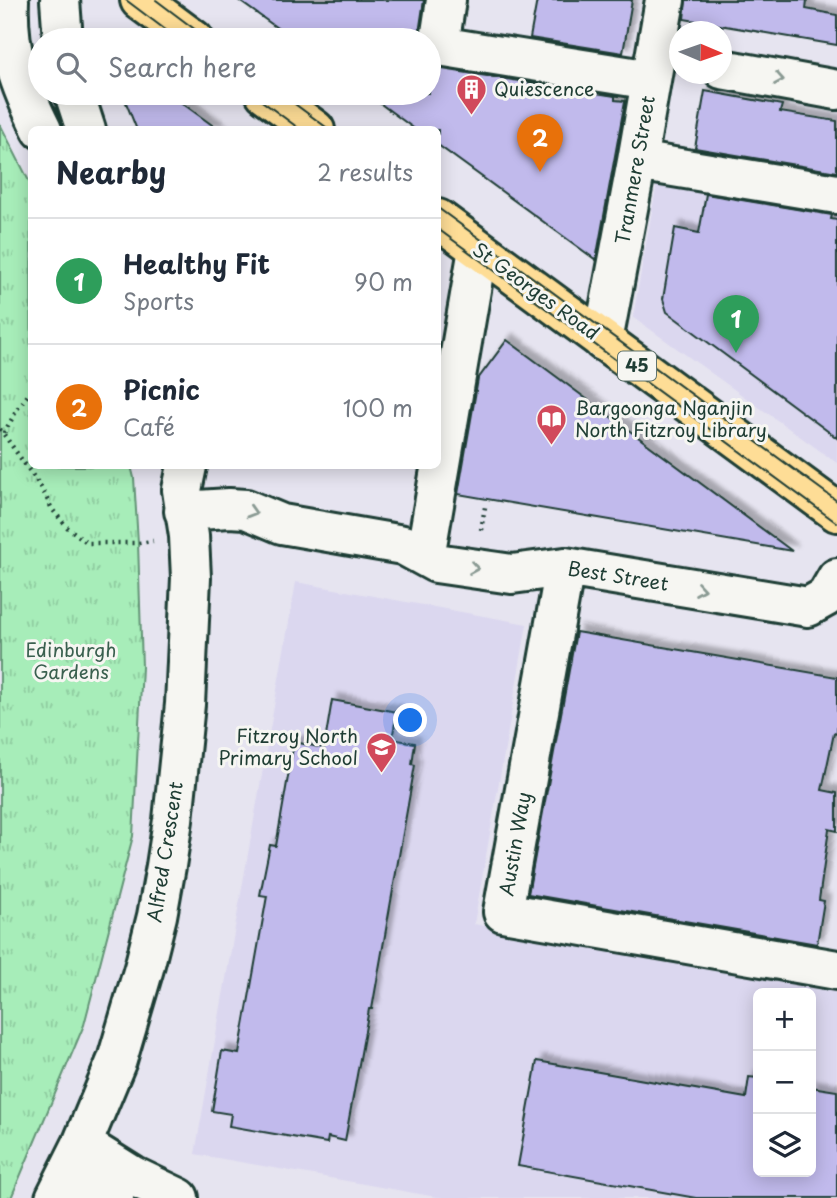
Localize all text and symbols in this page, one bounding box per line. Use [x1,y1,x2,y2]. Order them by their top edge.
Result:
north arrow [669,21,732,84]
search box [28,28,441,105]
text: Search here [108,47,257,86]
icon: search [52,48,90,86]
one-way arrow [773,71,785,86]
building icon: Quiescence [454,72,488,116]
place label: Quiescence [494,74,594,102]
street label: Tranmere Street [607,93,661,246]
pin: 2 [517,114,563,172]
text: Nearby [56,149,166,194]
text: 2 results [317,154,413,189]
street label: St Georges Road [467,235,606,346]
text: Healthy Fit [123,244,270,283]
text: 1 [74,264,85,299]
text: 90 m [354,264,413,299]
text: Sports [123,283,194,318]
pin: 1 [713,295,759,353]
road number: 45 [618,352,656,380]
text: Picnic [123,370,200,409]
text: 2 [71,390,87,425]
text: 100 m [343,390,413,425]
place label: Bargoonga Nganjin North Fitzroy Library [575,393,767,443]
library icon: Bargoonga Nganjin North Fitzroy Library [535,402,569,446]
text: Café [123,409,175,444]
one-way arrow [245,503,257,518]
street label: Best Street [566,553,671,597]
one-way arrow [468,561,480,576]
one-way arrow [694,581,706,596]
park label: Edinburgh Gardens [25,635,117,685]
your location [393,703,427,737]
place label: Fitzroy North Primary School [218,721,358,771]
school or university icon: Fitzroy North Primary School [364,730,398,774]
street label: Alfred Crescent [139,779,189,924]
street label: Austin Way [491,790,537,898]
map controls [753,988,816,1177]
button: + [753,988,816,1051]
button: − [753,1051,816,1114]
button: layers [753,1114,816,1177]

